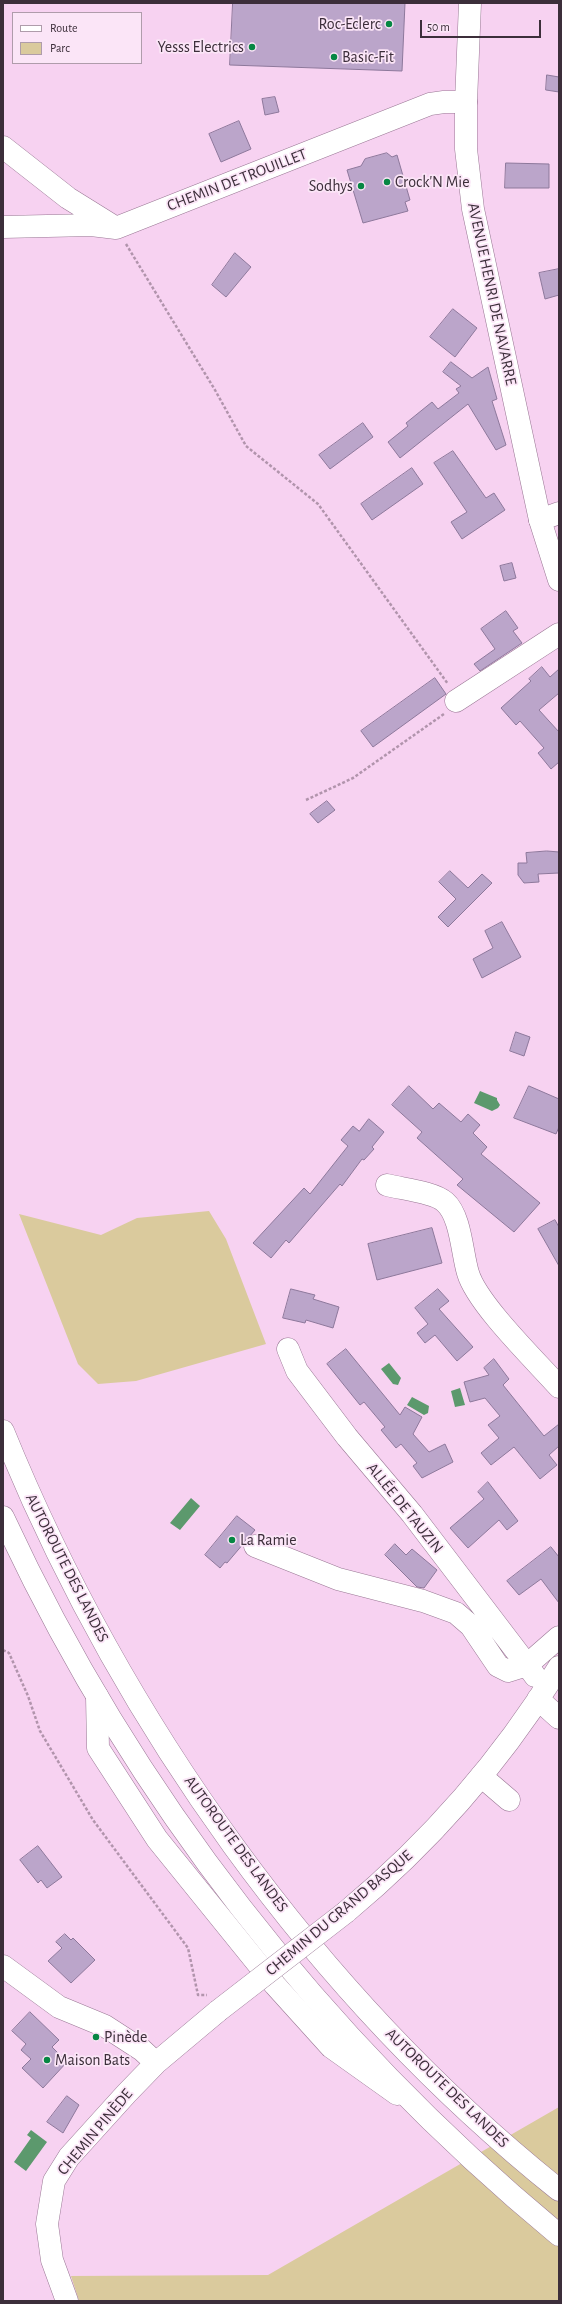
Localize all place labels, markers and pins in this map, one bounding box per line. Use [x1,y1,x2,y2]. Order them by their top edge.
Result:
place label: Roc-Eclerc [318,14,381,34]
marker: Roc-Eclerc [384,19,394,29]
place label: Yesss Electrics [157,37,244,57]
marker: Yesss Electrics [247,42,257,52]
place label: Basic-Fit [342,47,394,67]
marker: Basic-Fit [329,52,339,62]
place label: Crock'N Mie [395,172,470,192]
place label: Sodhys [309,176,353,196]
marker: Crock'N Mie [382,177,392,187]
marker: Sodhys [356,181,366,191]
place label: La Ramie [240,1530,297,1550]
marker: La Ramie [227,1535,237,1545]
place label: Pinède [104,2027,147,2047]
marker: Pinède [91,2032,101,2042]
place label: Maison Bats [55,2050,130,2070]
marker: Maison Bats [42,2055,52,2065]

